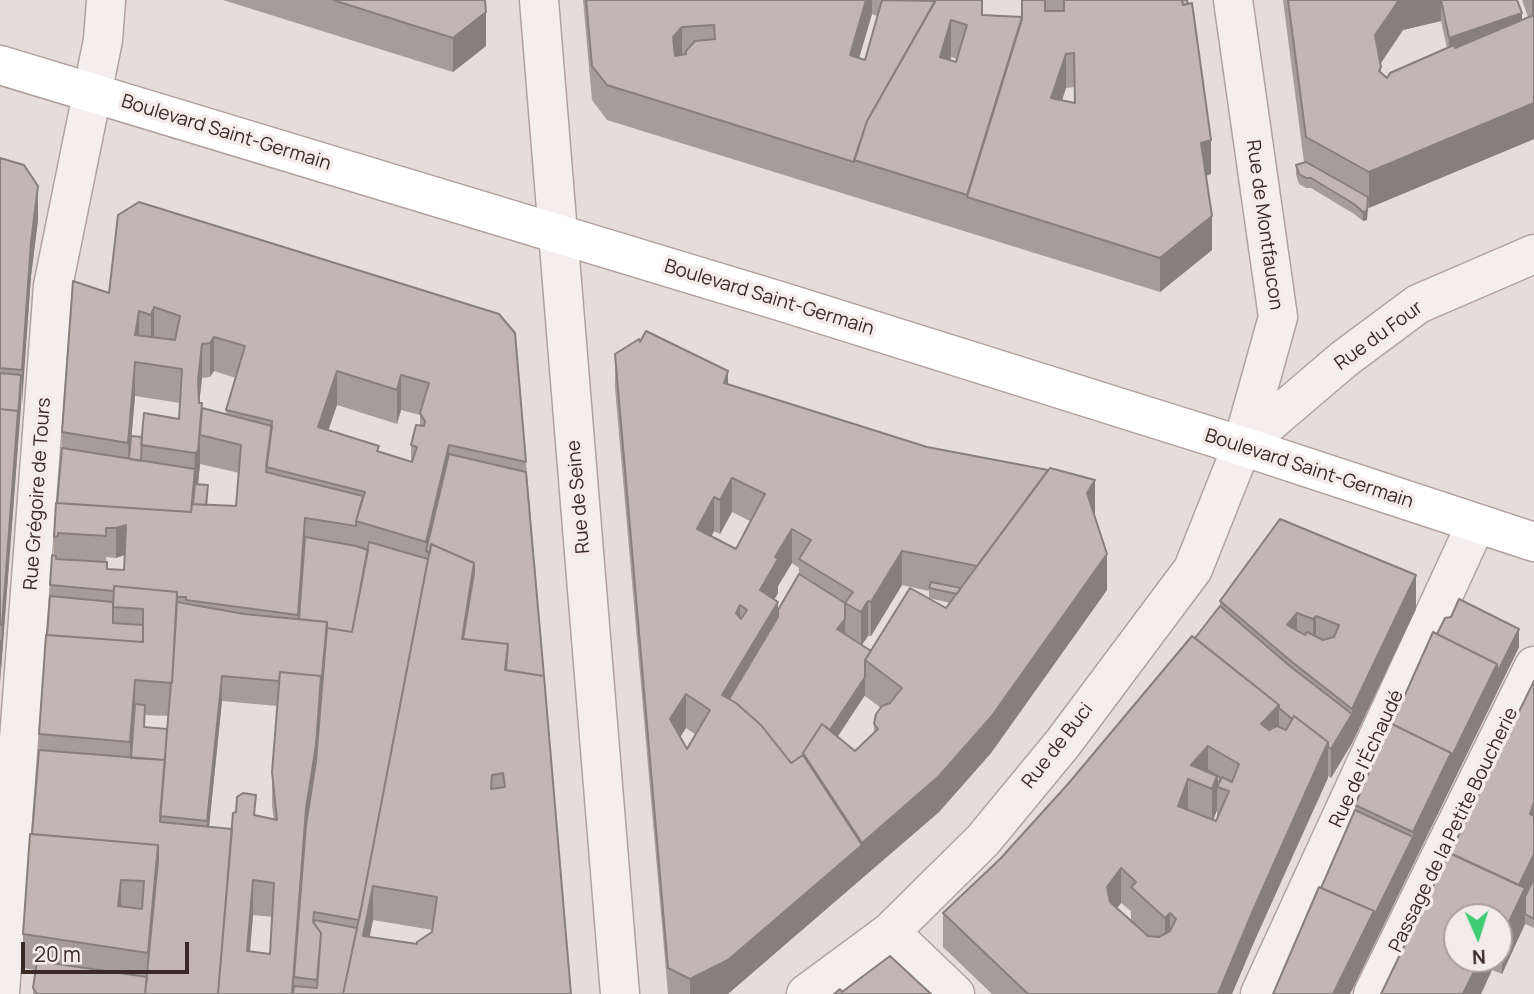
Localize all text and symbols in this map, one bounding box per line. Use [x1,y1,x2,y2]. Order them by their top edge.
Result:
street label: Boulevard Saint-Germain [118,90,334,176]
street label: Rue de Montfaucon [1241,139,1287,311]
street label: Boulevard Saint-Germain [661,255,877,341]
street label: Rue du Four [1331,296,1427,376]
street label: Rue Grégoire de Tours [20,397,56,591]
street label: Boulevard Saint-Germain [1202,424,1416,514]
street label: Rue de Seine [563,439,595,555]
street label: Rue de l'Échaudé [1325,687,1409,831]
street label: Rue de Buci [1018,699,1098,793]
street label: Passage de la Petite Boucherie [1385,704,1523,956]
north arrow [1443,903,1513,973]
scale bar [24,928,192,972]
text: 20 m [34,940,81,968]
text: N [1471,944,1486,970]

